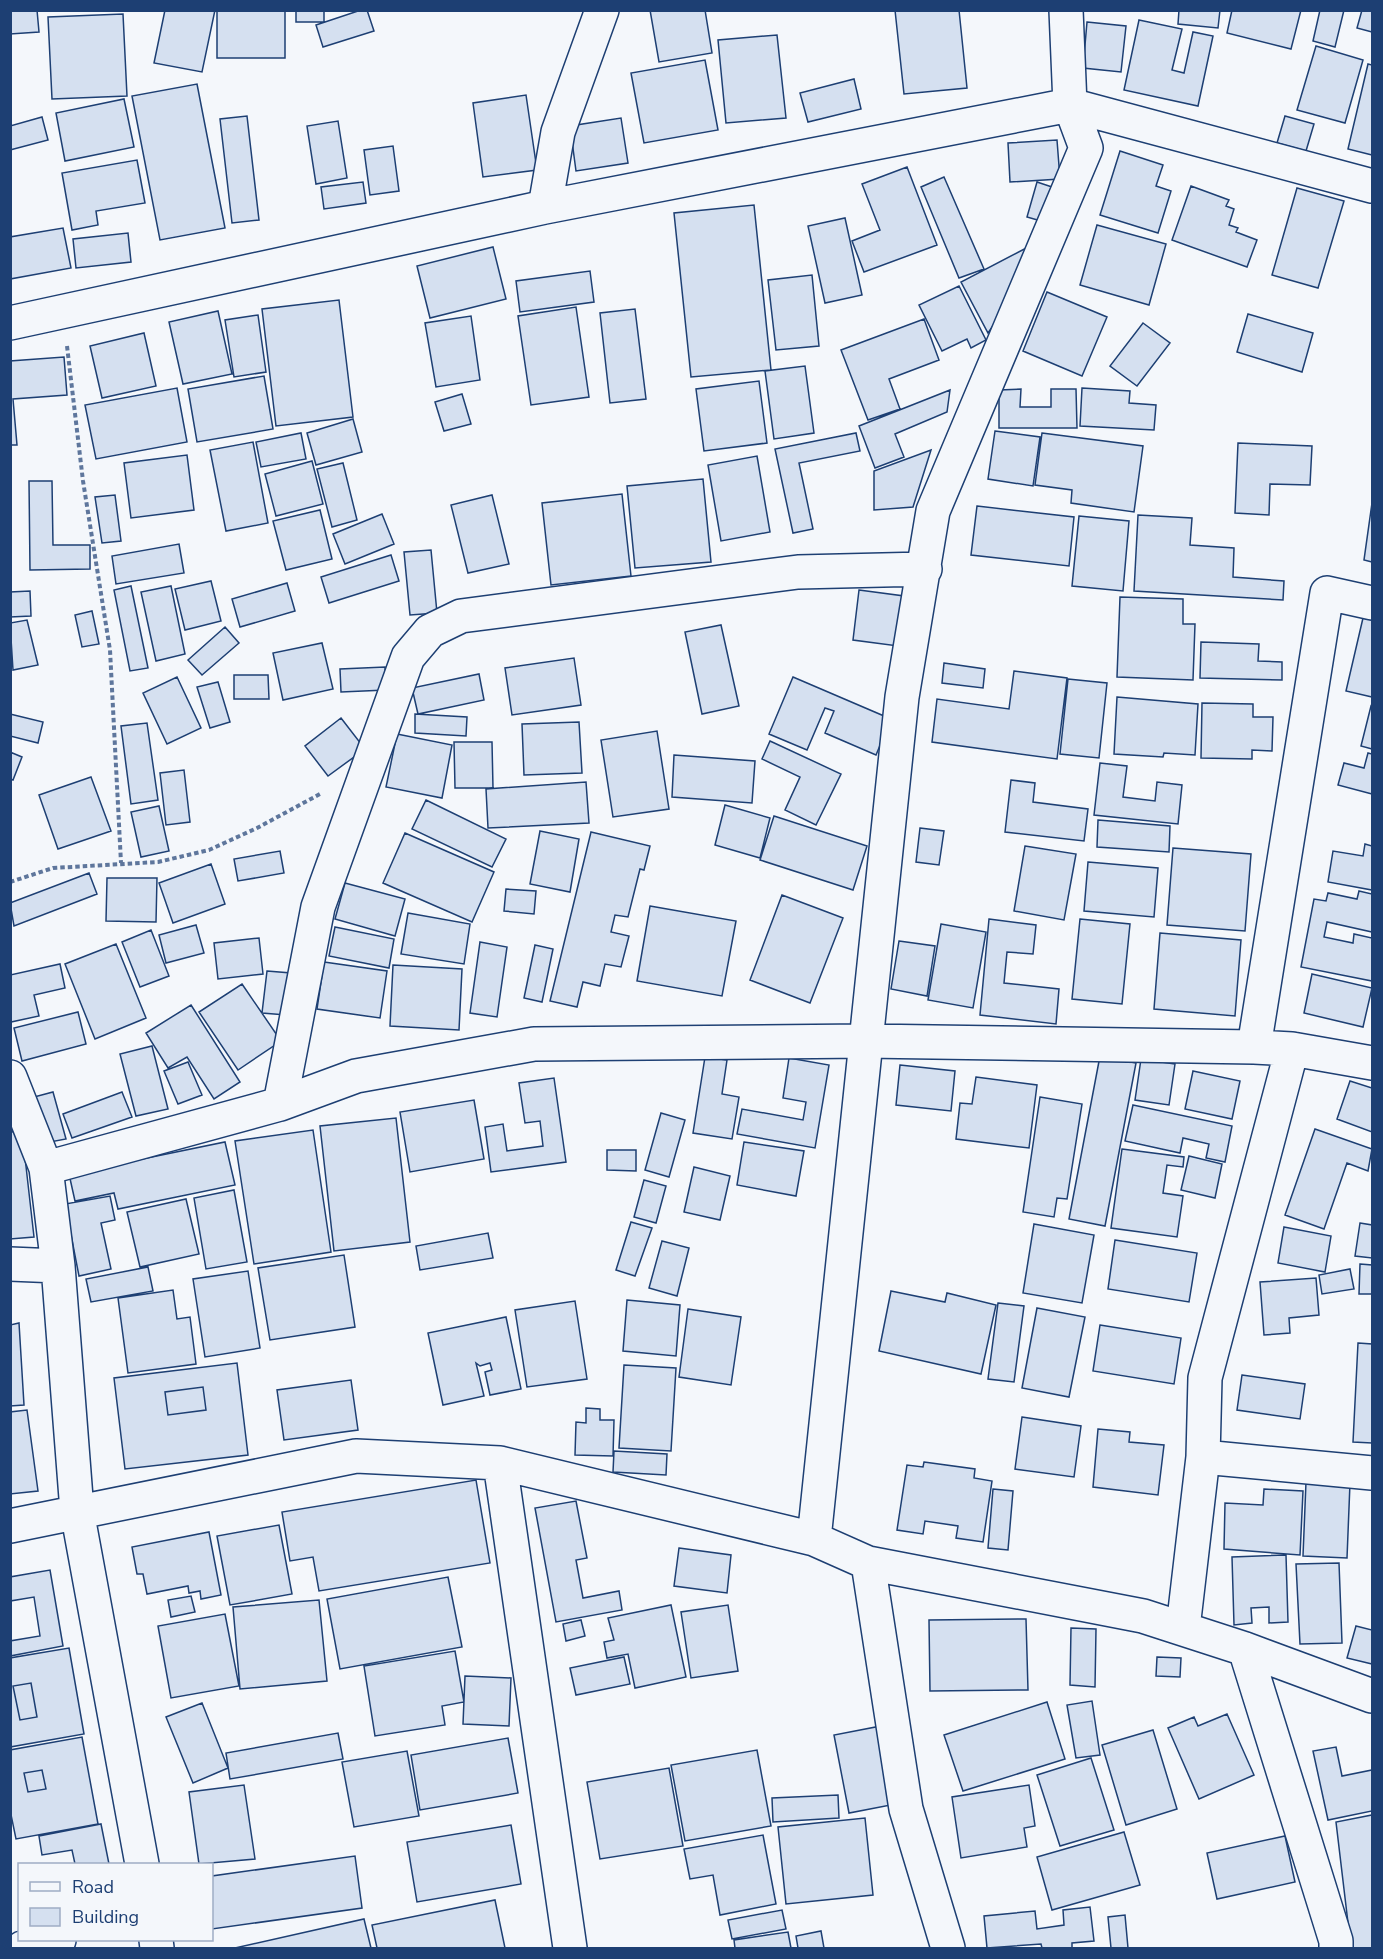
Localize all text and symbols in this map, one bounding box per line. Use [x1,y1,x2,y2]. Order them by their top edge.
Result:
legend [18,1863,213,1941]
text: Road [72,1875,114,1899]
text: Building [72,1905,139,1929]

